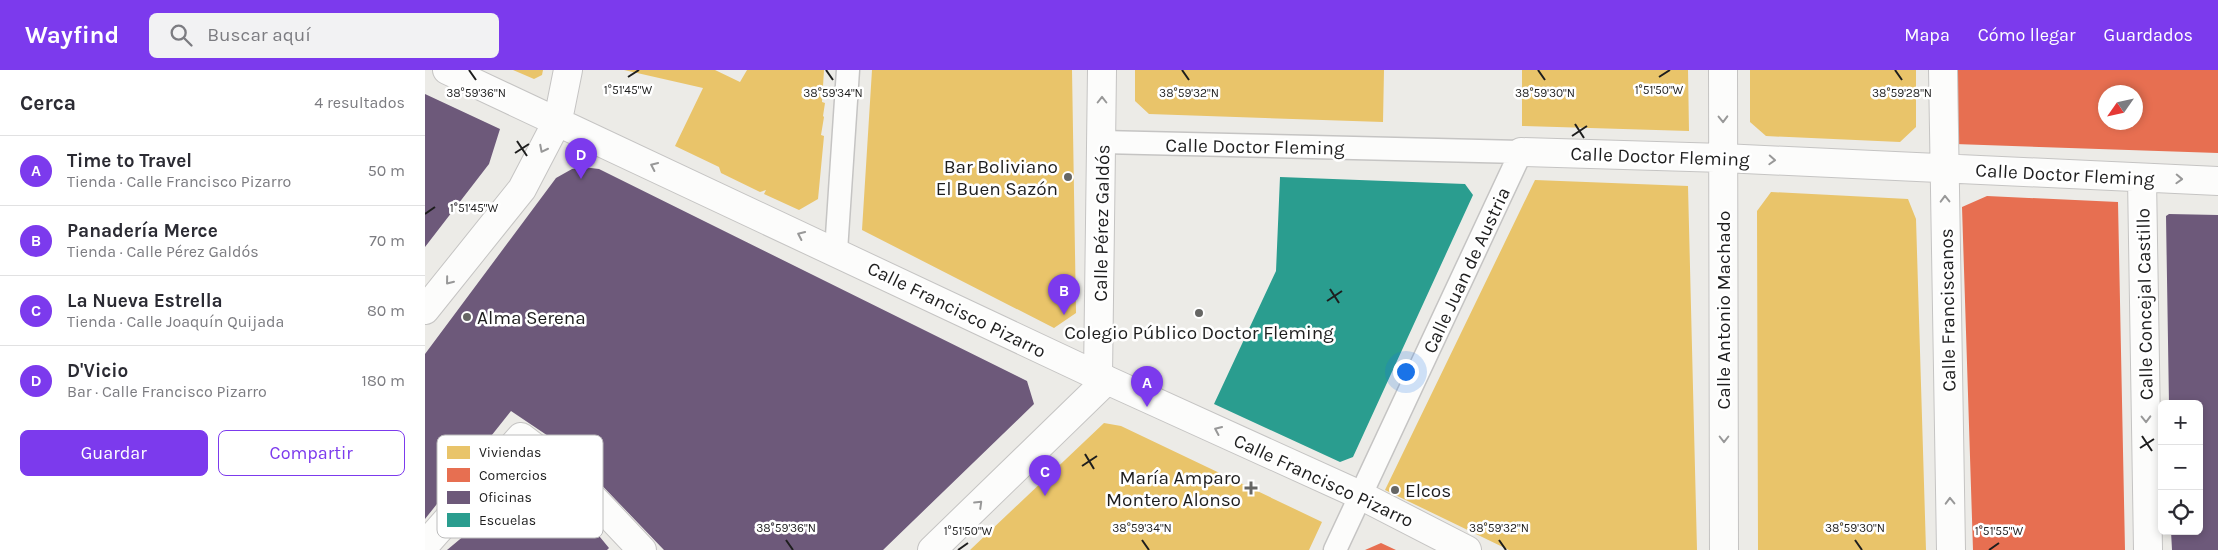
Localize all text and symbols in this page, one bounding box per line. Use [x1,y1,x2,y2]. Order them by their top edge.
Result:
search box [149,13,499,58]
text: Wayfind [25,21,119,49]
icon: search [167,21,195,49]
text: Buscar aquí [207,24,311,46]
text: Mapa [1904,24,1950,46]
text: Cómo llegar [1978,24,2076,46]
text: Guardados [2104,24,2193,46]
text: 1°51'45"W [604,83,652,97]
text: 1°51'50"W [1635,83,1684,97]
north arrow [2098,85,2143,130]
text: 38°59'36"N [446,86,506,100]
text: 38°59'34"N [803,86,863,100]
text: 38°59'32"N [1159,86,1219,100]
text: 38°59'30"N [1515,86,1575,100]
text: 38°59'28"N [1872,86,1932,100]
text: Cerca [20,91,76,115]
text: 4 resultados [314,93,405,112]
one-way arrow [1097,95,1107,103]
one-way arrow [1718,115,1728,123]
street label: Calle Doctor Fleming [1165,134,1345,160]
pin: D [565,138,597,179]
street label: Calle Doctor Fleming [1570,143,1750,171]
one-way arrow [539,144,549,153]
street label: Calle Pérez Galdós [1090,144,1114,302]
text: Time to Travel [67,150,192,172]
one-way arrow [1768,155,1776,166]
place label: Bar Boliviano El Buen Sazón [936,156,1058,200]
street label: Calle Doctor Fleming [1975,159,2155,191]
text: A [31,161,41,180]
text: 50 m [368,161,405,180]
one-way arrow [650,162,659,172]
marker: Bar Boliviano El Buen Sazón [1062,171,1074,183]
text: Tienda · Calle Francisco Pizarro [67,172,291,191]
one-way arrow [2175,174,2183,185]
street label: Calle Juan de Austria [1419,184,1515,357]
one-way arrow [1940,195,1950,202]
text: 1°51'45"W [450,201,498,215]
street label: Calle Concejal Castillo [2132,208,2158,400]
street label: Calle Antonio Machado [1713,211,1735,409]
text: Panadería Merce [67,220,218,242]
street label: Calle Franciscanos [1936,228,1960,392]
one-way arrow [797,230,806,241]
text: B [31,231,41,250]
text: 70 m [369,231,405,250]
text: Tienda · Calle Pérez Galdós [67,242,259,261]
street label: Calle Francisco Pizarro [864,257,1049,363]
pin: B [1048,274,1080,315]
one-way arrow [445,275,454,284]
text: La Nueva Estrella [67,290,223,312]
text: C [31,301,41,320]
text: 80 m [367,301,405,320]
place label: Alma Serena [477,307,586,329]
marker: Colegio Público Doctor Fleming [1193,307,1205,319]
marker: Alma Serena [461,311,473,323]
text: Tienda · Calle Joaquín Quijada [67,312,284,331]
place label: Colegio Público Doctor Fleming [1064,322,1334,344]
your location [1393,359,1419,385]
text: D'Vicio [67,360,128,382]
pin: A [1131,366,1163,407]
text: D [31,371,41,390]
text: 180 m [362,371,405,390]
text: Bar · Calle Francisco Pizarro [67,382,267,401]
map controls [2158,400,2203,535]
button: + [2158,400,2203,445]
one-way arrow [2141,416,2151,423]
one-way arrow [1214,426,1223,436]
button: Guardar [20,430,208,476]
button: Compartir [218,430,405,476]
street label: Calle Francisco Pizarro [1230,430,1417,532]
legend [437,435,603,538]
one-way arrow [1719,435,1729,443]
text: Viviendas [479,444,541,461]
button: − [2158,445,2203,490]
pin: C [1029,455,1061,496]
text: Comercios [479,467,547,484]
place label: María Amparo Montero Alonso [1106,467,1241,511]
place label: Elcos [1405,480,1451,502]
marker: María Amparo Montero Alonso [1245,482,1257,494]
marker: Elcos [1389,484,1401,496]
text: Oficinas [479,489,532,506]
button: locate [2158,490,2203,535]
one-way arrow [1945,497,1955,505]
one-way arrow [973,501,982,510]
text: Escuelas [479,512,536,529]
text: 38°59'36"N [756,521,816,535]
text: 38°59'34"N [1112,521,1172,535]
text: 38°59'32"N [1469,521,1529,535]
text: 38°59'30"N [1825,521,1885,535]
text: 1°51'50"W [944,524,993,538]
text: 1°51'55"W [1975,524,2023,538]

